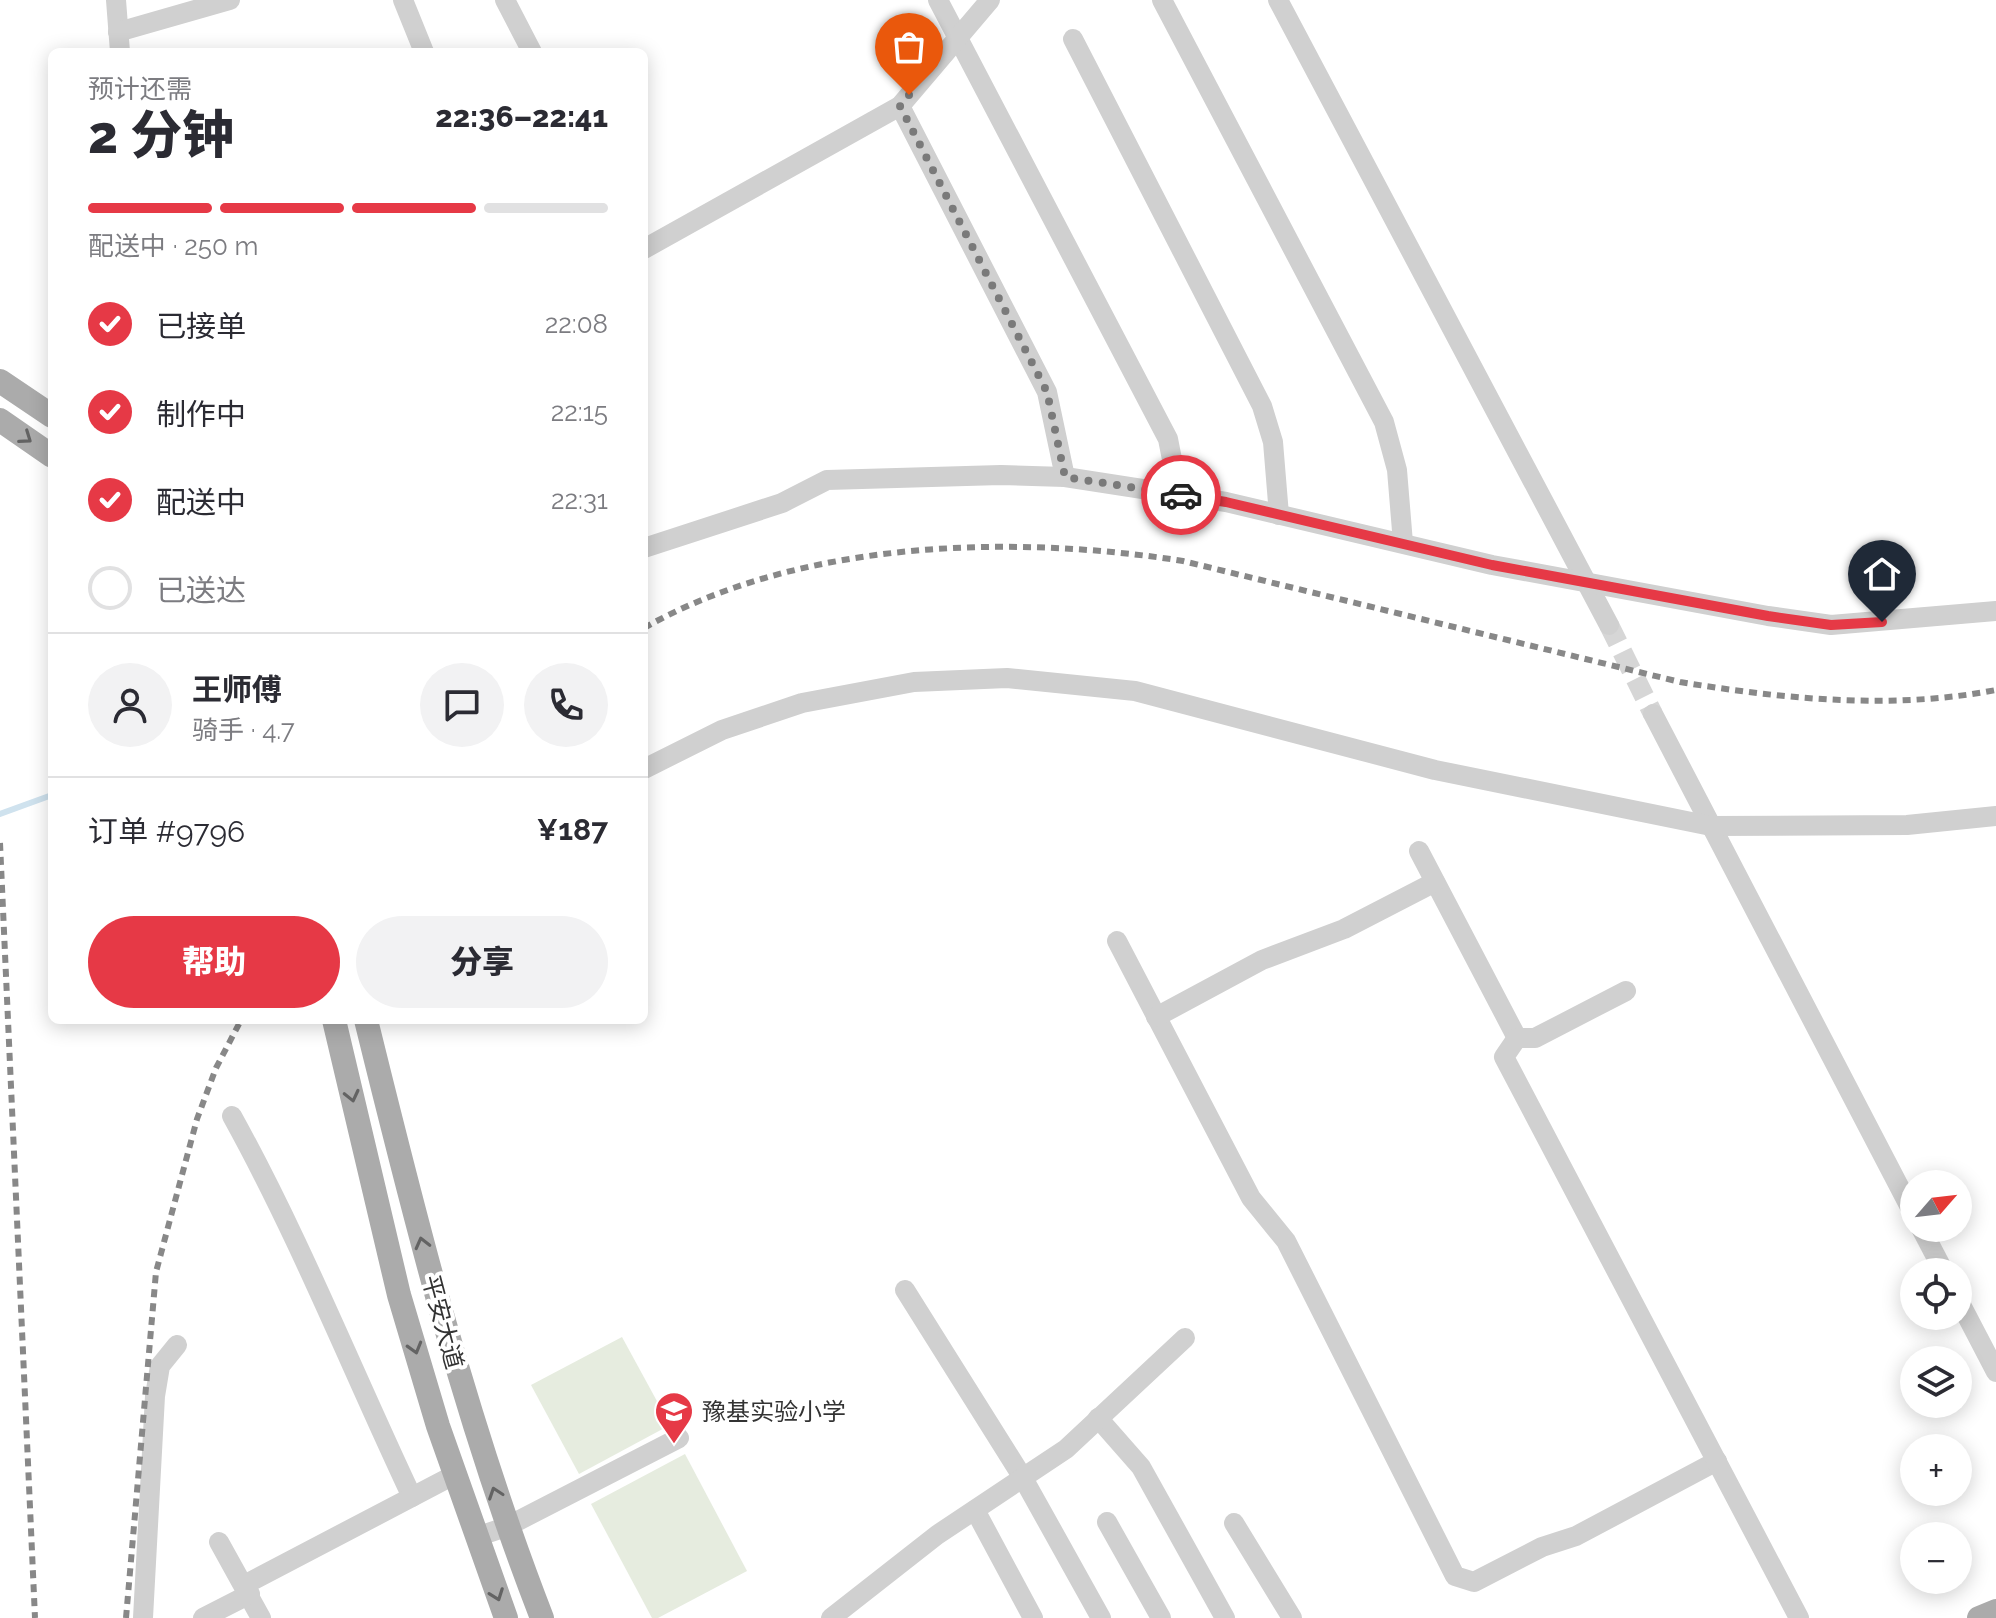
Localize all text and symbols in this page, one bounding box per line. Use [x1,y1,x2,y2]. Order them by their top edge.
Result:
pin [875,13,943,95]
icon: bag [887,25,931,69]
text: 预计还需 [88,74,192,104]
text: 22:36–22:41 [435,99,608,134]
text: 2 分钟 [88,104,234,165]
text: 配送中 · 250 m [88,231,258,261]
icon: check [88,302,132,346]
text: 已接单 [156,309,246,344]
text: 22:08 [545,309,608,339]
icon: check [88,390,132,434]
text: 制作中 [156,397,246,432]
text: 22:15 [551,397,608,427]
one-way arrow [18,428,32,443]
courier [1141,455,1221,535]
icon: car [1159,473,1203,517]
icon: check [88,478,132,522]
text: 配送中 [156,485,246,520]
text: 22:31 [551,485,608,515]
pin [1848,540,1916,622]
icon: home [1860,552,1904,596]
text: 已送达 [156,573,246,608]
button: person [88,663,172,747]
button: chat [420,663,504,747]
button: phone [524,663,608,747]
text: 王师傅 [192,672,282,707]
text: 骑手 · 4.7 [192,715,295,745]
text: ¥187 [537,812,608,847]
text: 订单 #9796 [88,814,245,849]
button: 帮助 [88,916,340,1008]
button: 分享 [356,916,608,1008]
one-way arrow [343,1089,360,1102]
north arrow [1900,1170,1972,1242]
map controls [1900,1170,1972,1594]
one-way arrow [414,1237,431,1251]
button: locate [1900,1258,1972,1330]
street label: 平安大道 [417,1272,469,1372]
one-way arrow [406,1341,422,1355]
button: layers [1900,1346,1972,1418]
school or university icon: 豫基实验小学 [653,1390,695,1445]
place label: 豫基实验小学 [702,1397,846,1426]
button: + [1900,1434,1972,1506]
one-way arrow [488,1486,504,1500]
button: − [1900,1522,1972,1594]
one-way arrow [488,1587,504,1601]

